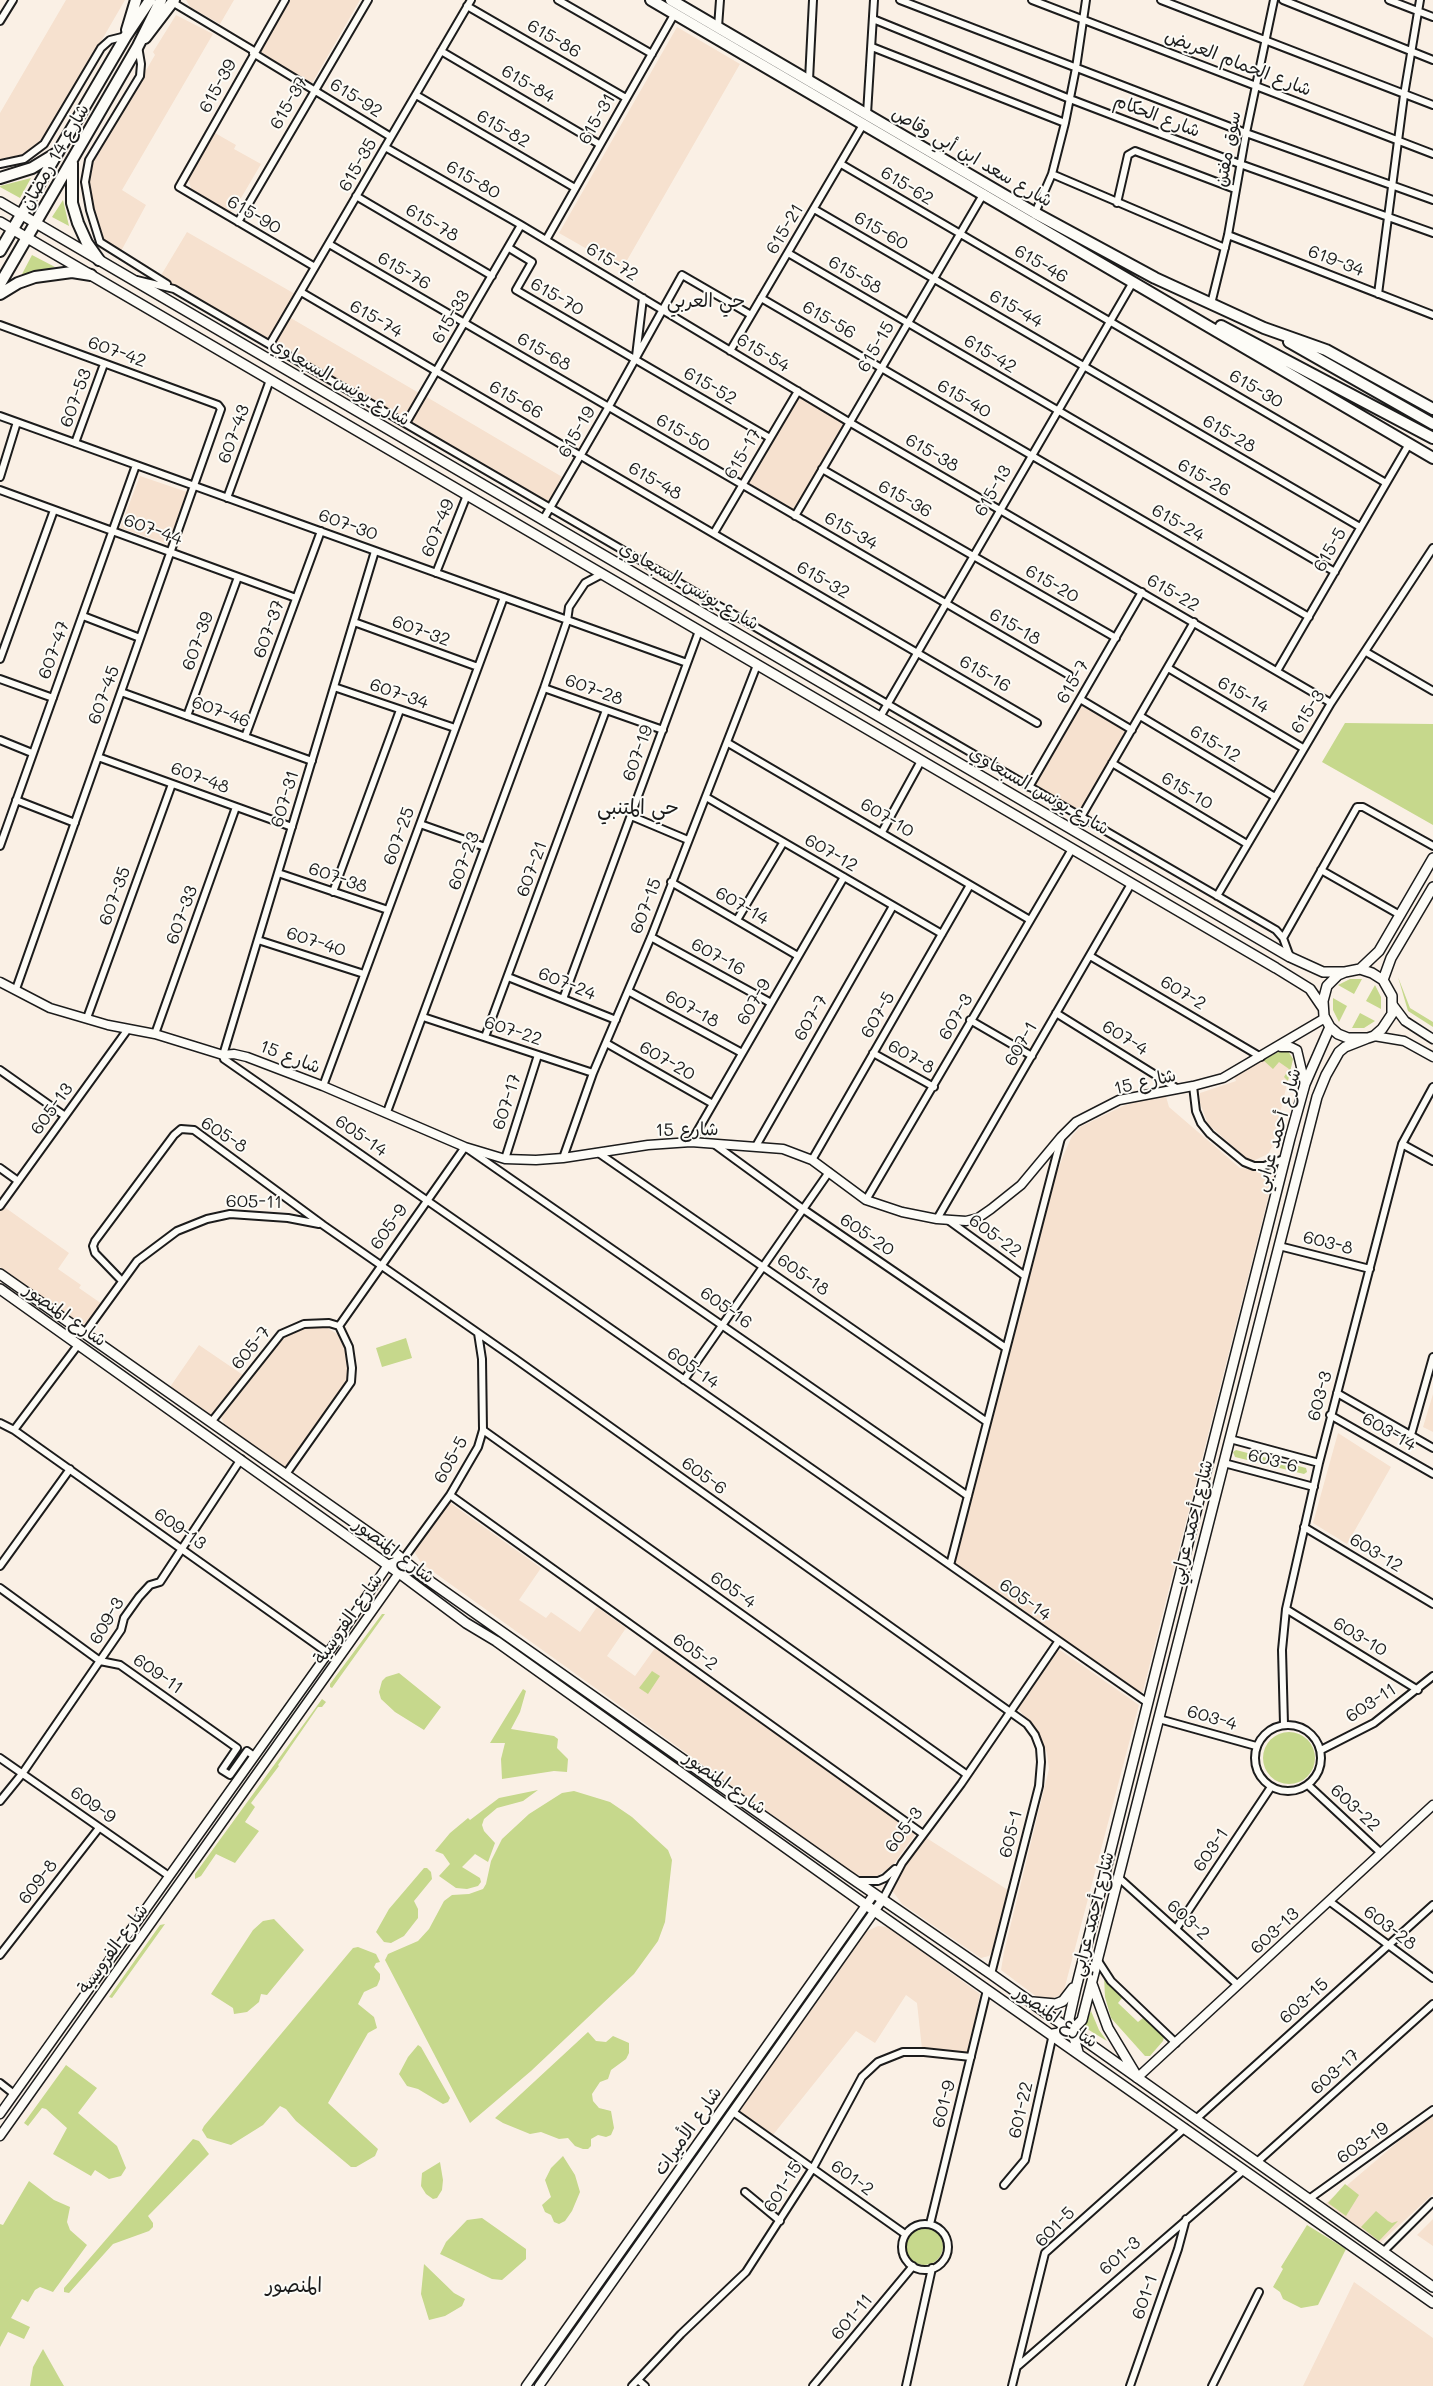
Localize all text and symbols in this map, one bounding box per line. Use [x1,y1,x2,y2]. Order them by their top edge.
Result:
street label: 615-86 [523,15,585,63]
street label: شارع الحمام العريض [1162,25,1314,101]
street label: 615-39 [194,55,242,117]
street label: 615-84 [497,60,559,108]
street label: 615-37 [265,73,313,133]
street label: 615-92 [326,74,386,122]
street label: 615-31 [574,90,620,148]
street label: شارع الحكام [1111,90,1203,142]
street label: شارع 14 رمضان [16,100,94,214]
street label: شارع سعد ابن أبي وقاص [888,102,1056,212]
street label: 615-82 [473,105,533,153]
street label: سوق مفتن [1210,109,1246,189]
street label: 615-35 [334,134,382,196]
street label: 615-80 [442,156,504,204]
street label: 615-62 [877,162,937,210]
street label: 615-90 [223,191,285,239]
street label: 615-78 [402,199,462,247]
street label: 615-21 [762,200,808,258]
street label: 615-60 [850,207,912,255]
street label: 615-72 [582,238,642,286]
street label: 615-46 [1010,240,1072,288]
street label: 619-34 [1305,240,1367,282]
street label: 615-76 [374,247,434,295]
street label: 615-58 [824,251,886,299]
street label: 615-70 [526,273,588,321]
street label: 615-44 [985,285,1047,333]
street label: 615-33 [427,286,475,348]
district label: حي العربي [667,290,745,312]
street label: 615-74 [346,295,406,343]
street label: 615-56 [798,296,860,344]
street label: 615-15 [853,318,899,376]
street label: 615-68 [513,328,575,376]
street label: 615-54 [733,329,793,377]
street label: 615-42 [960,330,1020,378]
street label: 607-42 [85,332,149,372]
street label: شارع يونس السبعاوي [266,333,414,431]
street label: 615-52 [680,362,740,410]
street label: 615-30 [1225,365,1287,413]
street label: 607-53 [55,366,97,430]
street label: 615-40 [933,375,995,423]
street label: 615-66 [485,376,547,424]
street label: 607-43 [213,402,255,466]
street label: 615-19 [554,402,600,462]
street label: 615-50 [652,409,714,457]
street label: 615-28 [1199,410,1259,458]
street label: 615-17 [720,425,766,483]
street label: 615-38 [901,429,963,477]
street label: 615-26 [1174,454,1234,502]
street label: 615-48 [624,457,686,505]
street label: 615-13 [970,462,1016,520]
street label: 615-36 [874,475,936,523]
street label: 607-49 [417,496,459,560]
street label: 615-24 [1148,499,1208,547]
street label: 607-30 [316,504,380,546]
street label: 615-34 [820,507,882,555]
street label: 607-44 [121,509,185,551]
street label: 615-5 [1309,524,1351,576]
street label: شارع يونس السبعاوي [615,537,763,635]
street label: 615-32 [793,556,853,604]
street label: 615-20 [1021,560,1083,608]
street label: 615-22 [1143,569,1203,617]
street label: 607-37 [249,597,289,661]
street label: 615-18 [985,604,1045,650]
street label: 607-39 [177,609,219,673]
street label: 607-32 [389,611,453,651]
street label: 607-47 [34,618,74,682]
street label: 615-16 [955,651,1015,697]
street label: 615-7 [1052,656,1094,708]
street label: 607-45 [83,663,125,727]
street label: 607-28 [562,670,626,710]
street label: 615-14 [1214,672,1272,718]
street label: 607-34 [367,674,431,714]
street label: 615-3 [1286,686,1330,738]
street label: 607-46 [189,691,253,733]
street label: 615-12 [1186,721,1244,767]
street label: 607-19 [618,722,658,784]
street label: شارع يونس السبعاوي [965,742,1113,840]
street label: 607-48 [168,757,232,799]
street label: 615-10 [1157,767,1217,815]
street label: 607-31 [266,768,304,830]
street label: 607-10 [856,794,918,842]
district label: حي المتنبي [597,796,679,820]
street label: 607-25 [379,804,419,868]
street label: 607-23 [444,829,484,893]
street label: 607-12 [801,829,861,877]
street label: 607-21 [512,838,552,900]
street label: 607-38 [306,858,370,898]
street label: 607-35 [94,864,136,928]
street label: 607-15 [626,875,666,937]
street label: 607-14 [711,882,773,930]
street label: 607-33 [161,883,203,947]
street label: 607-40 [284,922,348,962]
street label: 607-16 [687,933,749,981]
street label: 607-24 [535,963,599,1005]
street label: 607-2 [1156,971,1210,1015]
street label: 607-9 [732,975,776,1029]
street label: 607-18 [661,985,723,1033]
street label: 607-5 [856,988,900,1042]
street label: 607-3 [934,990,978,1044]
street label: 607-7 [789,991,833,1045]
street label: 607-22 [481,1012,545,1050]
street label: 607-4 [1098,1016,1152,1060]
street label: 607-1 [1000,1018,1042,1070]
street label: 607-8 [884,1035,938,1079]
street label: شارع 15 [257,1036,323,1078]
street label: 607-20 [635,1036,699,1086]
street label: شارع 15 [1112,1064,1178,1100]
street label: شارع أحمد عرابي [1250,1066,1306,1194]
street label: 607-17 [488,1071,526,1133]
street label: 605-13 [26,1079,78,1139]
street label: 605-14 [331,1110,391,1162]
street label: 605-8 [197,1112,251,1158]
street label: شارع 15 [655,1119,719,1141]
street label: 605-11 [226,1191,282,1213]
street label: 605-9 [366,1200,412,1254]
street label: 605-20 [836,1209,898,1261]
street label: 605-22 [964,1210,1026,1262]
street label: 603-8 [1301,1226,1355,1260]
street label: 605-18 [773,1249,833,1301]
street label: شارع المنصور [20,1279,110,1351]
street label: 605-16 [696,1282,756,1334]
street label: 605-7 [227,1322,275,1374]
street label: 605-14 [663,1342,723,1394]
street label: 603-3 [1303,1369,1337,1423]
street label: 603-14 [1358,1408,1420,1456]
street label: 605-5 [429,1433,473,1487]
street label: 603-6 [1246,1444,1300,1478]
street label: 605-6 [677,1452,731,1500]
street label: شارع أحمد عرابي [1166,1457,1218,1587]
street label: 609-13 [150,1503,210,1555]
street label: شارع المنصور [349,1514,439,1588]
street label: 603-12 [1345,1529,1407,1577]
street label: 605-4 [706,1567,760,1613]
street label: شارع الفروسية [309,1569,387,1669]
street label: 605-14 [995,1574,1055,1626]
street label: 609-3 [85,1594,129,1648]
street label: 603-10 [1329,1612,1391,1662]
street label: 605-2 [668,1629,722,1675]
street label: 609-11 [129,1649,187,1699]
street label: 603-11 [1342,1679,1400,1727]
street label: 603-4 [1185,1701,1239,1735]
street label: شارع المنصور [680,1747,770,1819]
street label: 603-22 [1326,1780,1384,1836]
street label: 609-9 [66,1782,120,1828]
street label: 605-3 [880,1803,928,1857]
street label: 605-1 [995,1808,1027,1860]
street label: 603-1 [1189,1824,1233,1876]
street label: شارع أحمد عرابي [1067,1849,1119,1979]
street label: 609-8 [14,1855,62,1909]
street label: 603-2 [1162,1895,1214,1945]
street label: شارع الفروسية [73,1900,153,1998]
street label: 603-28 [1359,1901,1421,1955]
street label: 603-13 [1246,1903,1304,1959]
street label: 603-15 [1275,1973,1333,2029]
street label: شارع المنصور [1010,1981,1102,2053]
street label: 603-17 [1306,2045,1364,2099]
street label: 601-9 [928,2078,960,2130]
street label: 601-22 [1004,2079,1038,2141]
street label: شارع الأميرات [649,2082,727,2180]
street label: 603-19 [1333,2117,1393,2169]
street label: 601-2 [826,2155,878,2201]
street label: 601-15 [759,2157,807,2217]
street label: 601-5 [1030,2202,1080,2252]
street label: 601-3 [1095,2232,1145,2280]
street label: 601-1 [1127,2272,1163,2322]
district label: المنصور [266,2274,322,2298]
street label: 601-11 [826,2289,878,2345]

